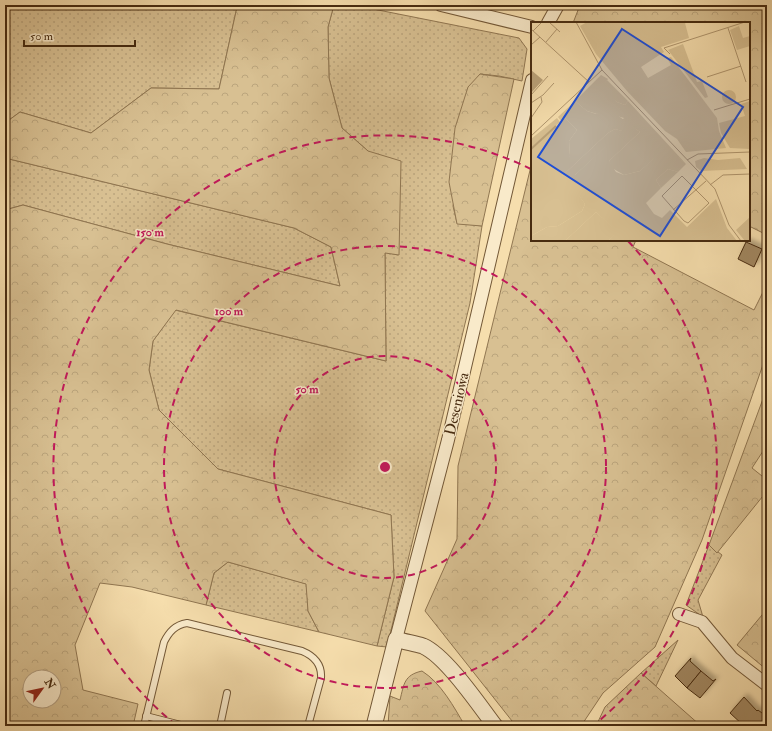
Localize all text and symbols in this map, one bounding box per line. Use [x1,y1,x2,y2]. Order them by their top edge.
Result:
scale bar [24,22,135,48]
inset map [531,22,750,241]
text: 50 m [30,29,54,44]
text: 150 m [136,225,164,240]
text: 100 m [215,304,244,319]
street label: Deseniowa [441,370,474,437]
text: 50 m [295,382,319,397]
centre of rings [378,460,392,474]
north arrow [22,669,62,709]
text: N [41,675,59,692]

